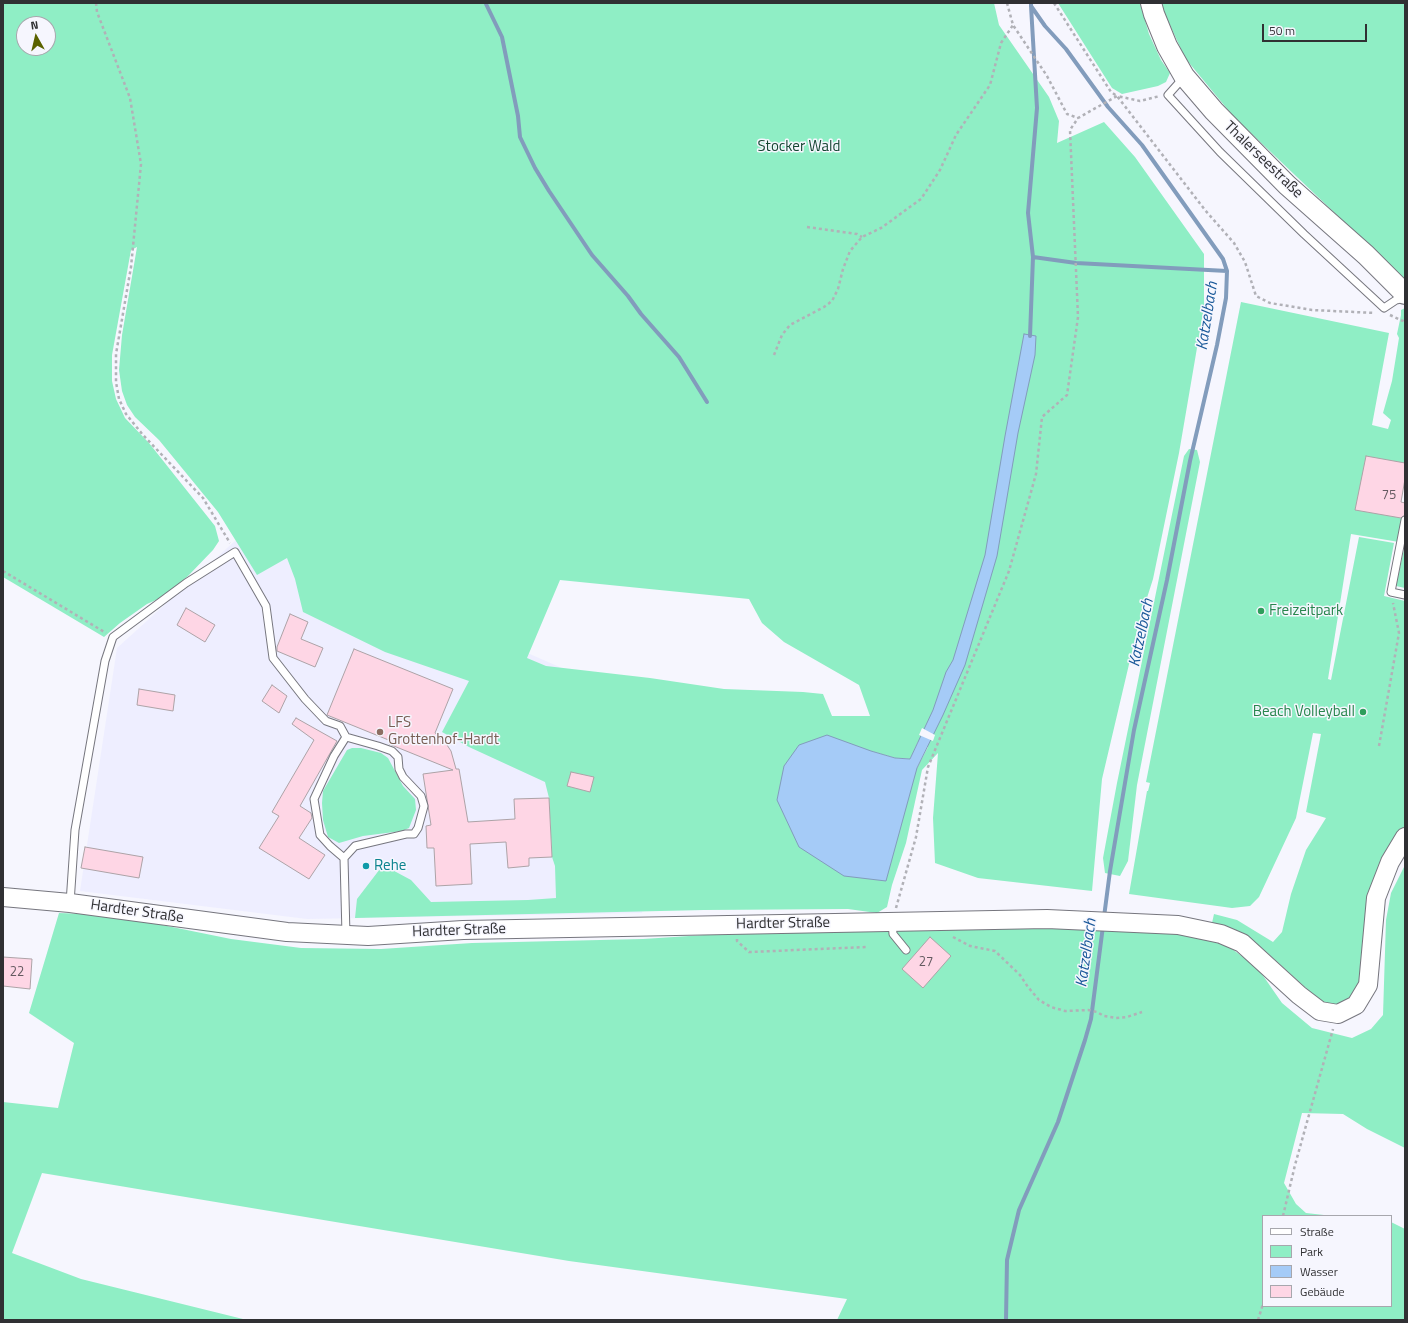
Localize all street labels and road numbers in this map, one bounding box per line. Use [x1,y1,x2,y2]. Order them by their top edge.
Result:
street label: Thalerseestraße [1220,118,1306,202]
street label: Hardter Straße [89,897,185,927]
street label: Hardter Straße [736,914,830,934]
street label: Hardter Straße [412,920,506,942]

